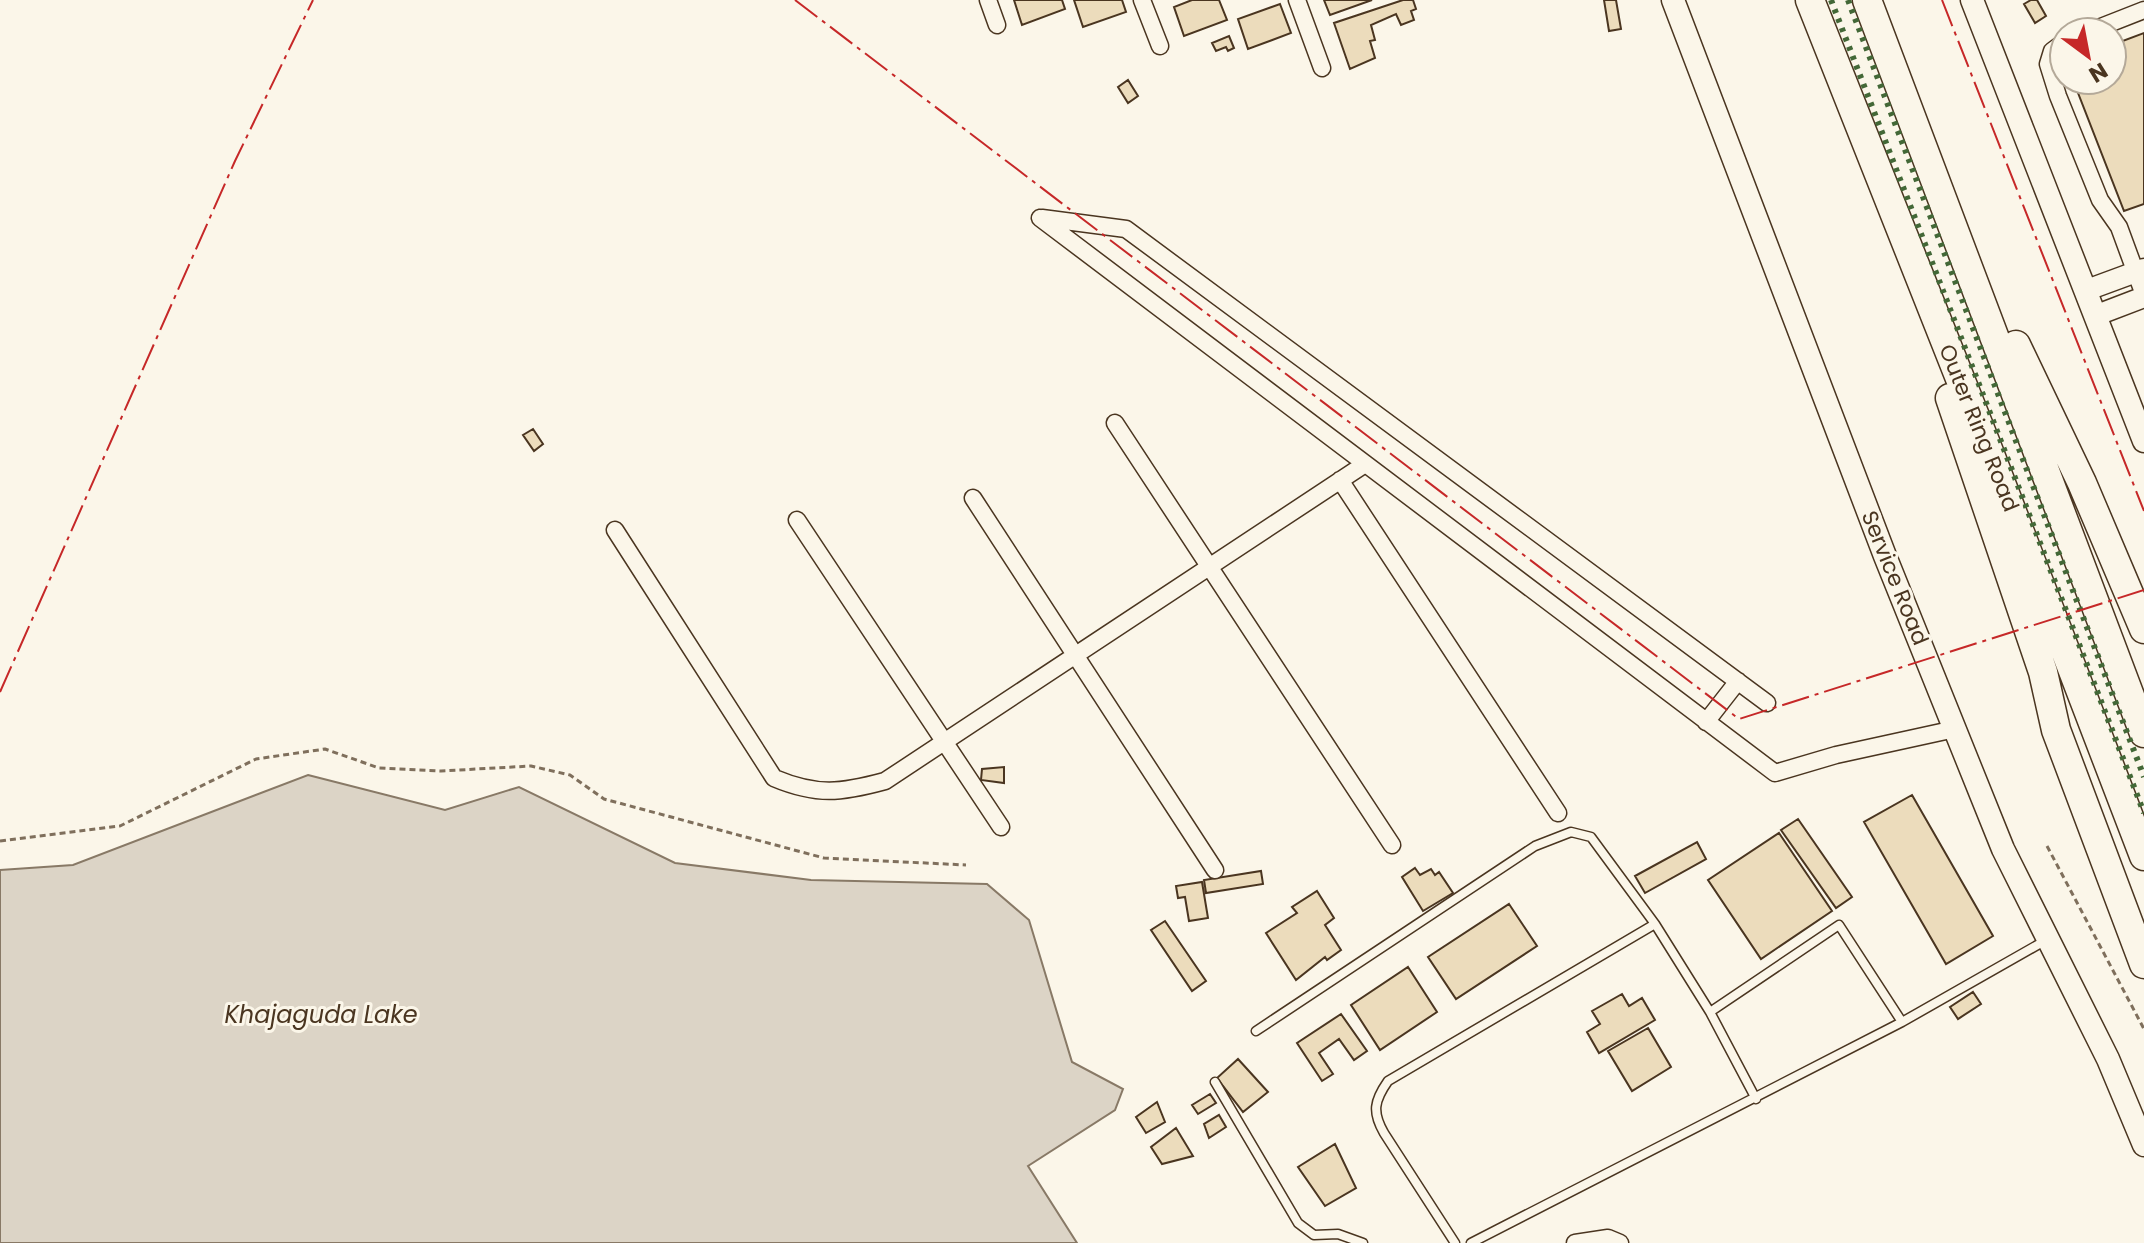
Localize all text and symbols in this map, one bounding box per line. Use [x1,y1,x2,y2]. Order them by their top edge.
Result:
north arrow [2048,16,2128,96]
text: N [2083,55,2114,90]
street label: Outer Ring Road [1931,340,2027,516]
street label: Service Road [1854,506,1936,650]
water label: Khajaguda Lake [224,998,418,1031]

